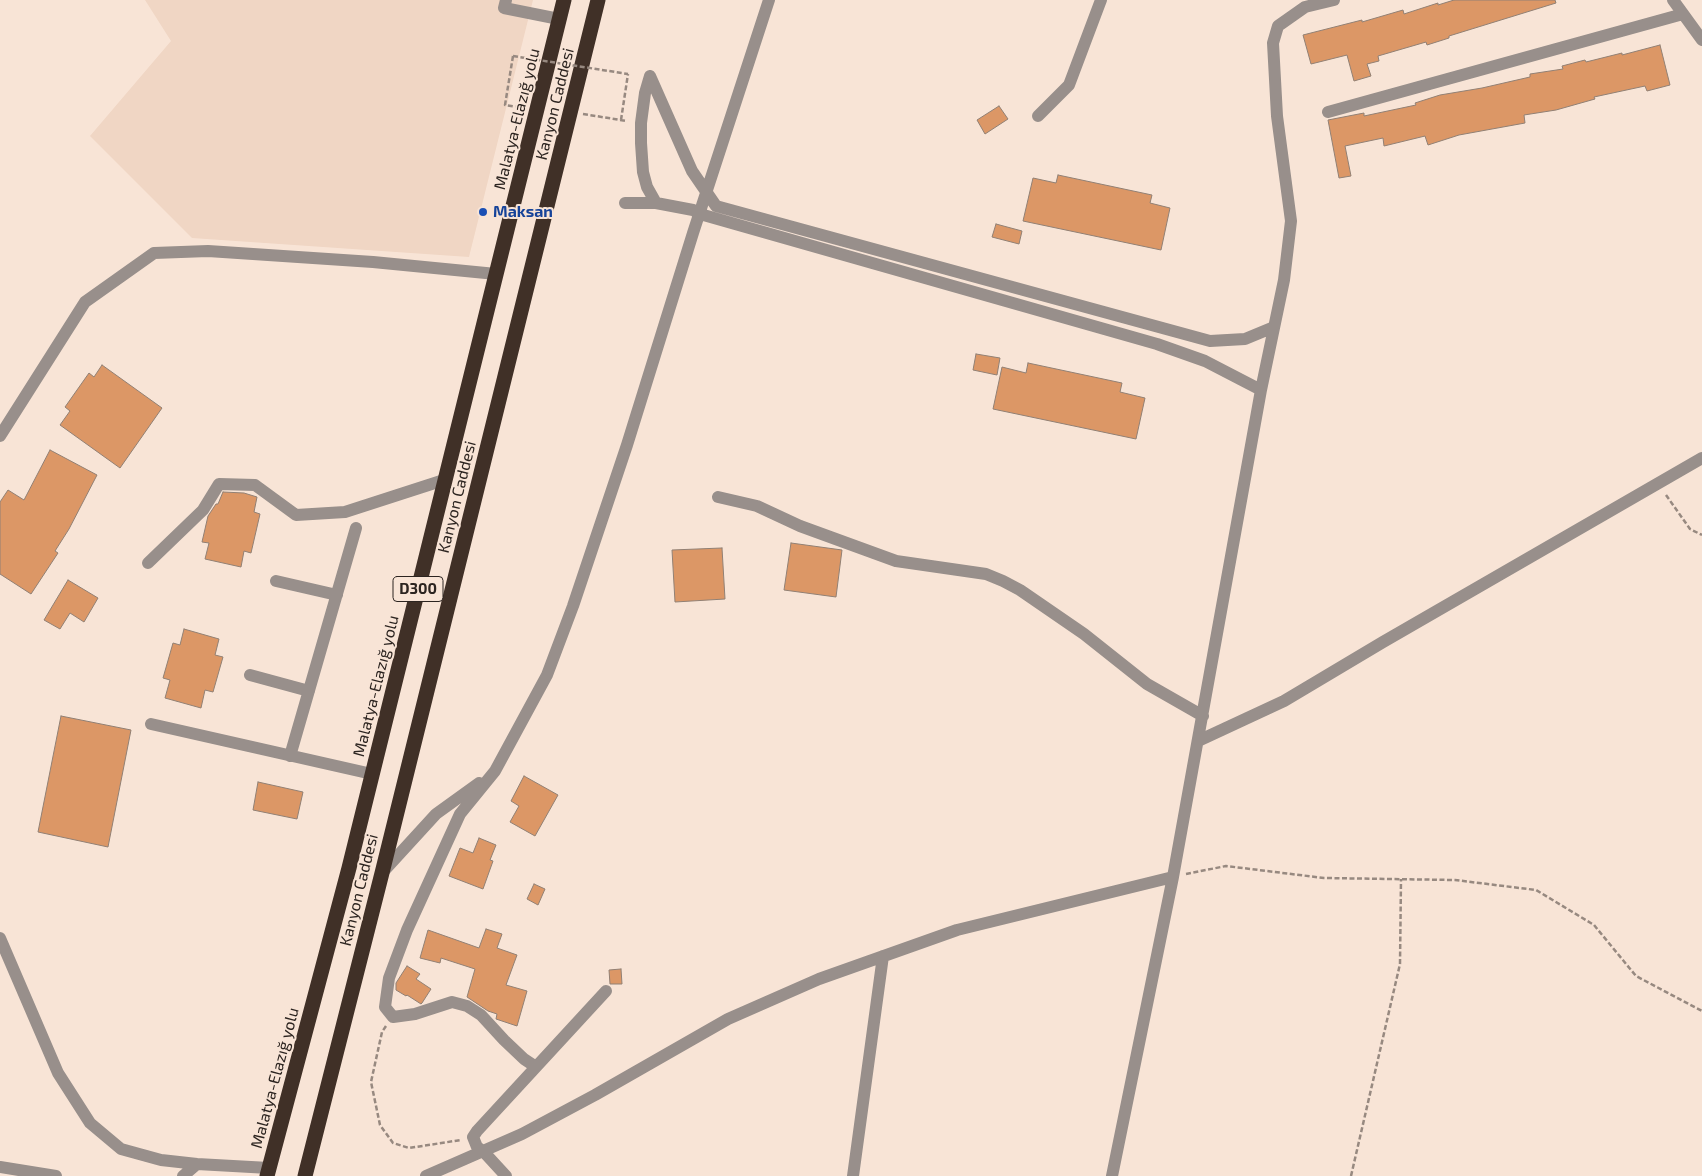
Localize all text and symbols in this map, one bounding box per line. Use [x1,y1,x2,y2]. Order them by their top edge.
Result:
street label: Malatya-Elazığ yolu [490,46,544,192]
street label: Kanyon Caddesi [532,46,578,162]
place label: Maksan [493,202,553,222]
marker: Maksan [477,206,489,218]
street label: Kanyon Caddesi [434,439,480,555]
road number: D300 [393,576,443,602]
street label: Malatya-Elazığ yolu [349,613,403,759]
street label: Kanyon Caddesi [336,832,382,948]
street label: Malatya-Elazığ yolu [247,1005,303,1151]

